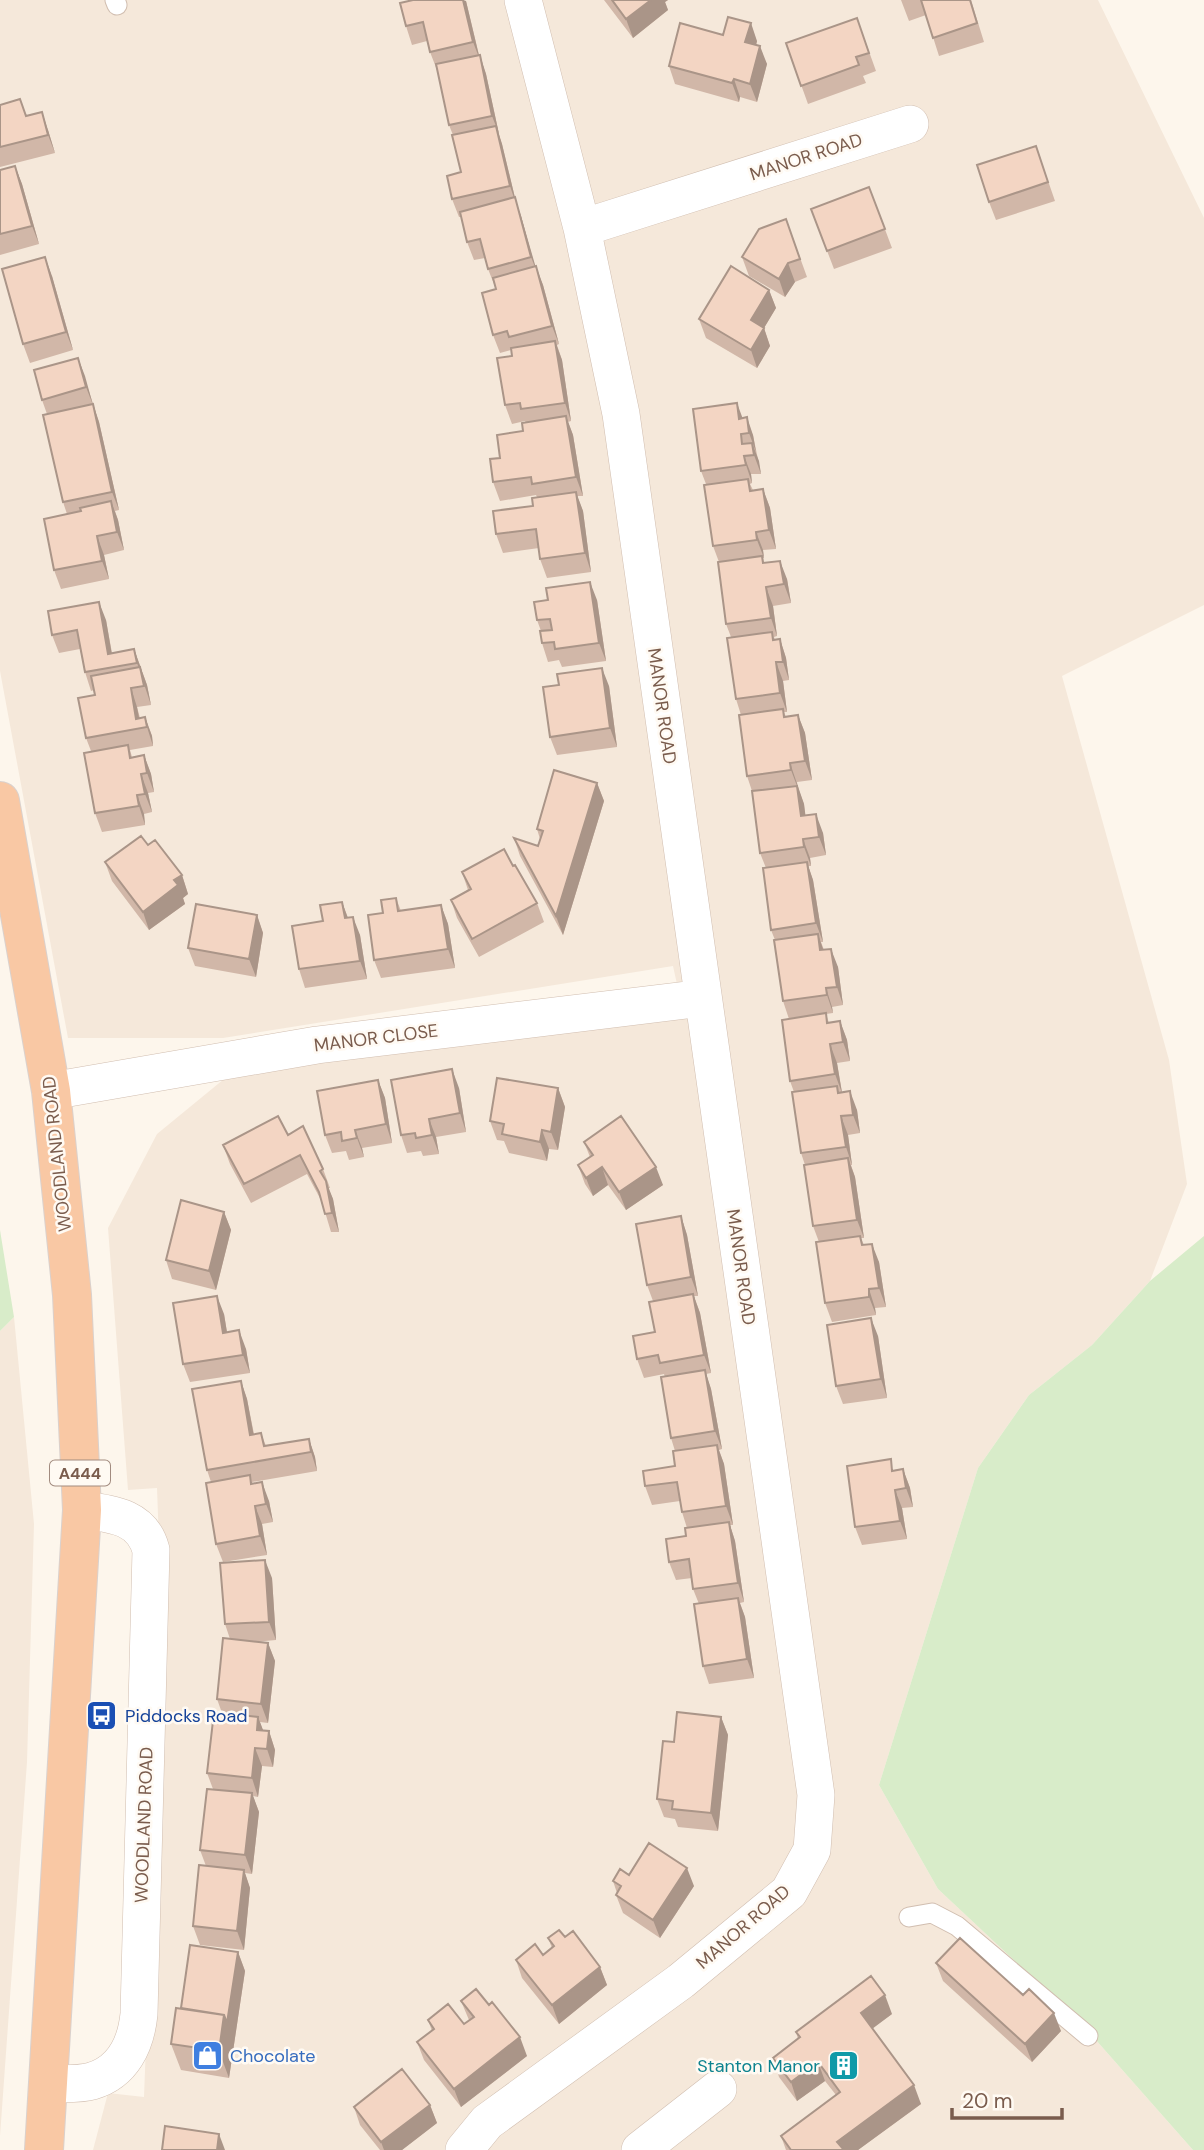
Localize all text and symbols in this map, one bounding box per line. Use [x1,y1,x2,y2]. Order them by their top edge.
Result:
street label: MANOR ROAD [747,128,865,186]
street label: MANOR ROAD [642,646,682,766]
street label: MANOR CLOSE [313,1018,439,1058]
street label: WOODLAND ROAD [37,1075,77,1233]
street label: MANOR ROAD [721,1207,761,1327]
road number: A444 [50,1460,110,1485]
bus stop icon: Piddocks Road [85,1699,119,1733]
place label: Piddocks Road [125,1704,248,1728]
street label: WOODLAND ROAD [129,1746,159,1904]
street label: MANOR ROAD [691,1880,795,1974]
shop icon: Chocolate [190,2039,224,2073]
place label: Chocolate [230,2044,315,2068]
building icon: Stanton Manor [826,2049,860,2083]
place label: Stanton Manor [697,2054,820,2078]
scale bar [952,2076,1062,2120]
text: 20 m [962,2087,1013,2115]

